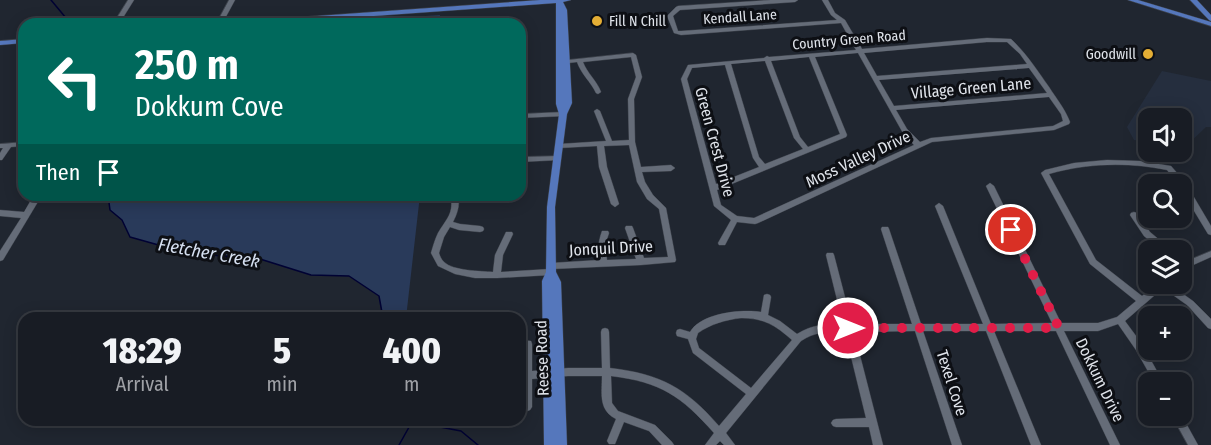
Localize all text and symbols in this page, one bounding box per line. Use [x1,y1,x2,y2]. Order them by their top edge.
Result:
street label: Kendall Lane [703,6,777,28]
place label: Fill N Chill [609,13,666,30]
marker: Fill N Chill [590,14,604,28]
street label: Country Green Road [792,27,906,53]
text: 250 m [135,40,239,90]
icon: left [36,42,114,120]
place label: Goodwill [1086,46,1136,63]
marker: Goodwill [1141,47,1155,61]
street label: Village Green Lane [910,73,1032,103]
street label: Green Crest Drive [691,85,739,199]
text: Dokkum Cove [135,91,284,123]
map controls [1138,108,1192,426]
button: sound [1138,108,1192,162]
street label: Moss Valley Drive [803,126,913,192]
icon: arrive [92,156,125,189]
text: Then [36,159,80,186]
button: search [1138,174,1192,228]
pin [985,204,1036,255]
icon: arrive [994,213,1027,246]
water label: Fletcher Creek [156,233,262,273]
street label: Jonquil Drive [569,236,654,260]
button: layers [1138,240,1192,294]
position arrow [816,296,880,360]
button: + [1138,306,1192,360]
street label: Reese Road [531,320,553,396]
text: 18:29 [103,329,182,373]
text: 5 [273,329,291,373]
text: 400 [382,329,441,373]
street label: Dokkum Drive [1072,335,1128,425]
street label: Texel Cove [932,348,972,418]
text: Arrival [116,372,169,396]
text: min [267,372,298,396]
text: m [404,372,419,396]
button: − [1138,372,1192,426]

